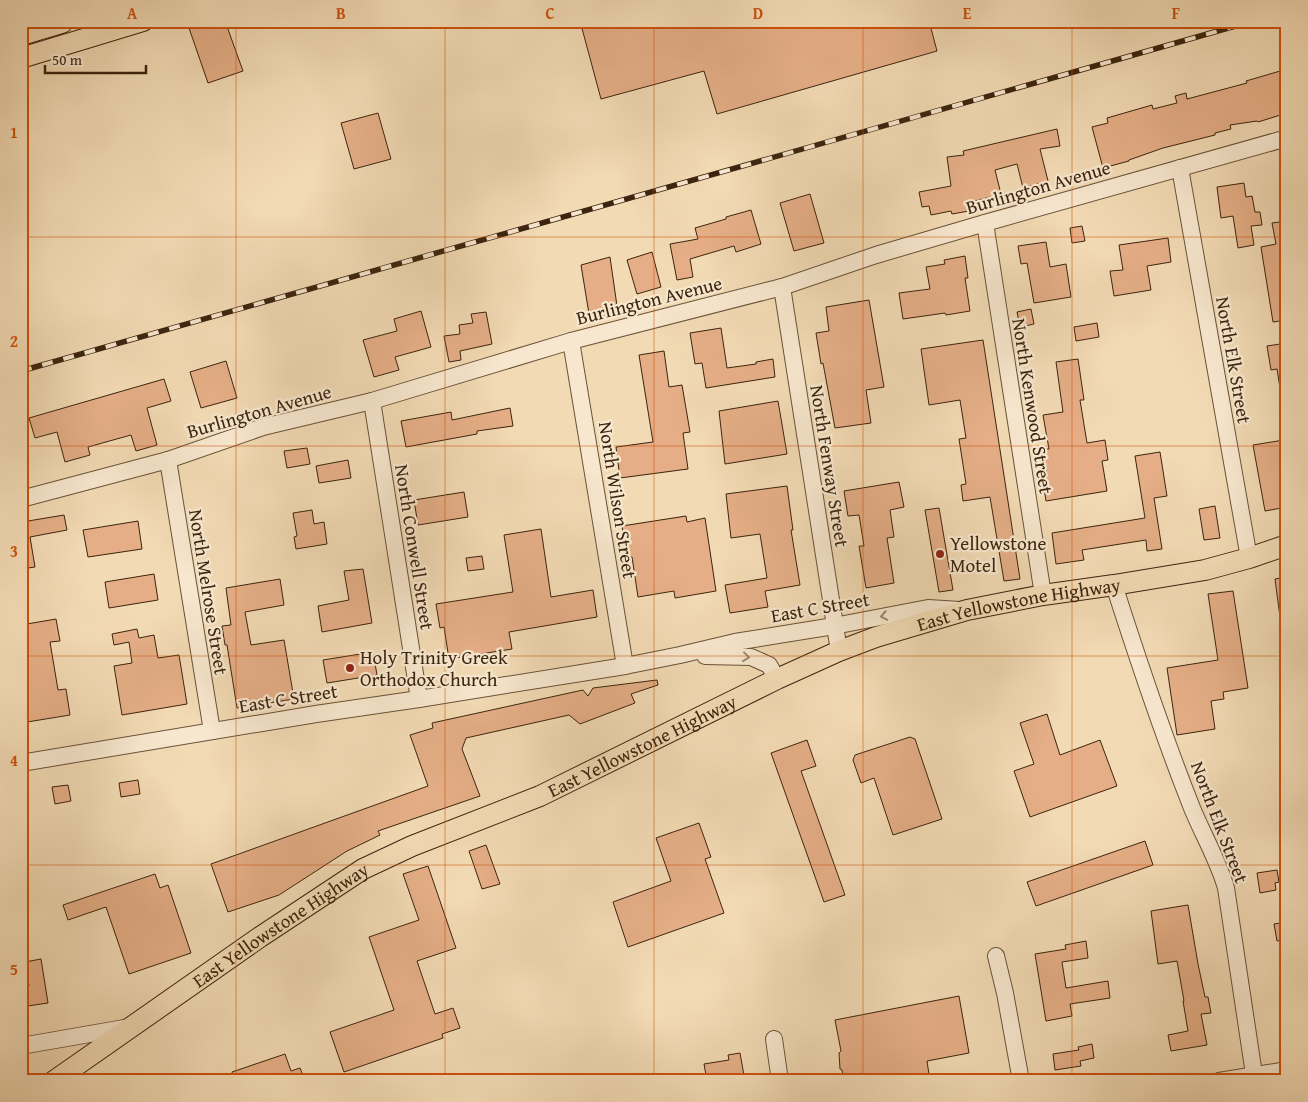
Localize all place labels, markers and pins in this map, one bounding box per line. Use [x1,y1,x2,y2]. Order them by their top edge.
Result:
place label: Yellowstone Motel [950,529,1046,579]
marker: Yellowstone Motel [934,548,946,560]
place label: Holy Trinity Greek Orthodox Church [360,643,508,693]
marker: Holy Trinity Greek Orthodox Church [344,662,356,674]

